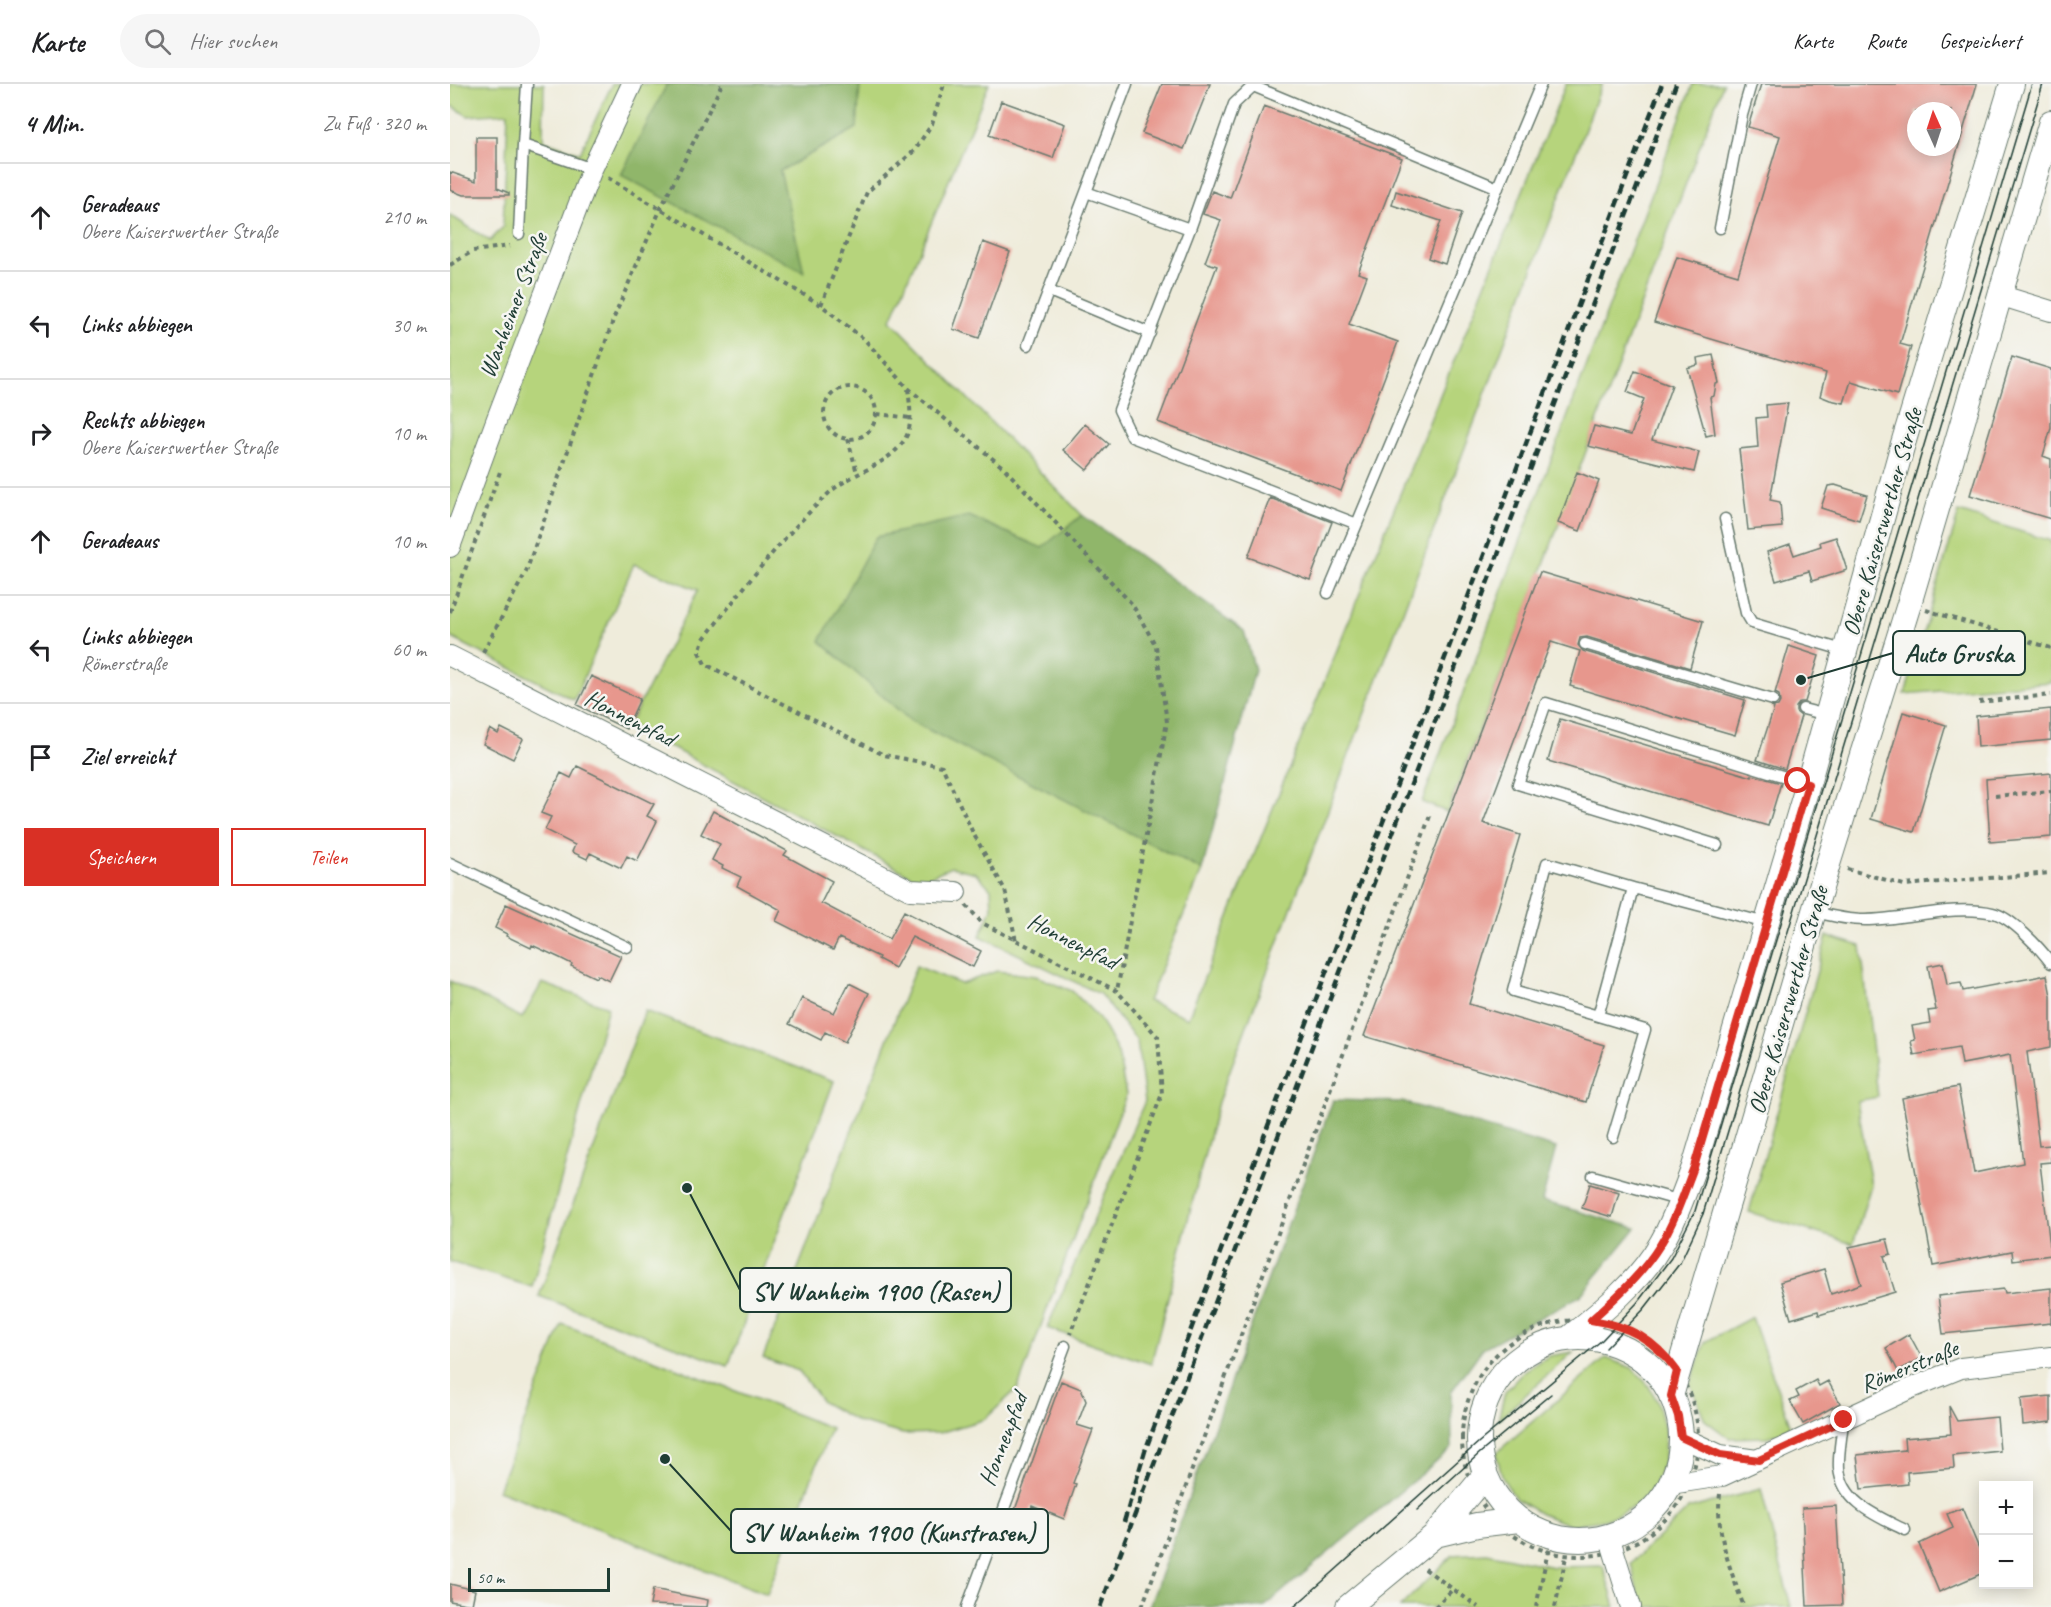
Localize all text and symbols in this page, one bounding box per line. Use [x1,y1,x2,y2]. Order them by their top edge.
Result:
search box [120,14,540,68]
text: Karte [30,24,84,59]
icon: search [141,25,174,58]
text: Hier suchen [189,27,278,55]
text: Karte [1793,28,1833,54]
text: Route [1866,28,1906,54]
text: Gespeichert [1939,28,2021,54]
north arrow [1907,102,1961,156]
text: 4 Min. [24,107,83,140]
text: Zu Fuß · 320 m [323,111,426,136]
text: Geradeaus [81,191,158,219]
icon: ahead [24,201,57,234]
text: 210 m [383,205,426,230]
text: Obere Kaiserswerther Straße [81,219,277,244]
street label: Wanheimer Straße [472,226,555,382]
icon: left [24,309,57,342]
text: Links abbiegen [81,311,192,339]
text: 30 m [392,313,426,338]
street label: Obere Kaiserswerther Straße [1835,402,1930,639]
text: Rechts abbiegen [81,407,204,435]
icon: right [24,417,57,450]
text: 10 m [392,421,426,446]
text: Obere Kaiserswerther Straße [81,435,277,460]
icon: ahead [24,525,57,558]
text: Geradeaus [81,527,158,555]
text: 10 m [392,529,426,554]
text: Links abbiegen [81,623,192,651]
callout: Auto Gruska [1893,631,2025,675]
icon: left [24,633,57,666]
text: 60 m [392,637,426,662]
text: Auto Gruska [1904,637,2016,670]
text: Römerstraße [81,651,167,676]
street label: Honnenpfad [580,682,683,755]
icon: arrive [24,741,57,774]
text: Ziel erreicht [81,743,174,771]
route start [1784,767,1810,793]
button: Speichern [24,828,219,886]
button: Teilen [231,828,426,886]
street label: Obere Kaiserswerther Straße [1741,880,1836,1117]
street label: Honnenpfad [1023,905,1126,978]
callout: SV Wanheim 1900 (Rasen) [740,1268,1011,1312]
text: SV Wanheim 1900 (Rasen) [753,1275,1002,1308]
street label: Römerstraße [1856,1332,1964,1399]
street label: Honnenpfad [972,1385,1036,1490]
route end [1830,1406,1856,1432]
map controls [1979,1481,2033,1589]
button: + [1979,1481,2033,1535]
callout: SV Wanheim 1900 (Kunstrasen) [731,1509,1048,1553]
text: SV Wanheim 1900 (Kunstrasen) [743,1516,1038,1549]
button: − [1979,1535,2033,1589]
scale bar [468,1565,610,1592]
text: 50 m [477,1568,504,1588]

